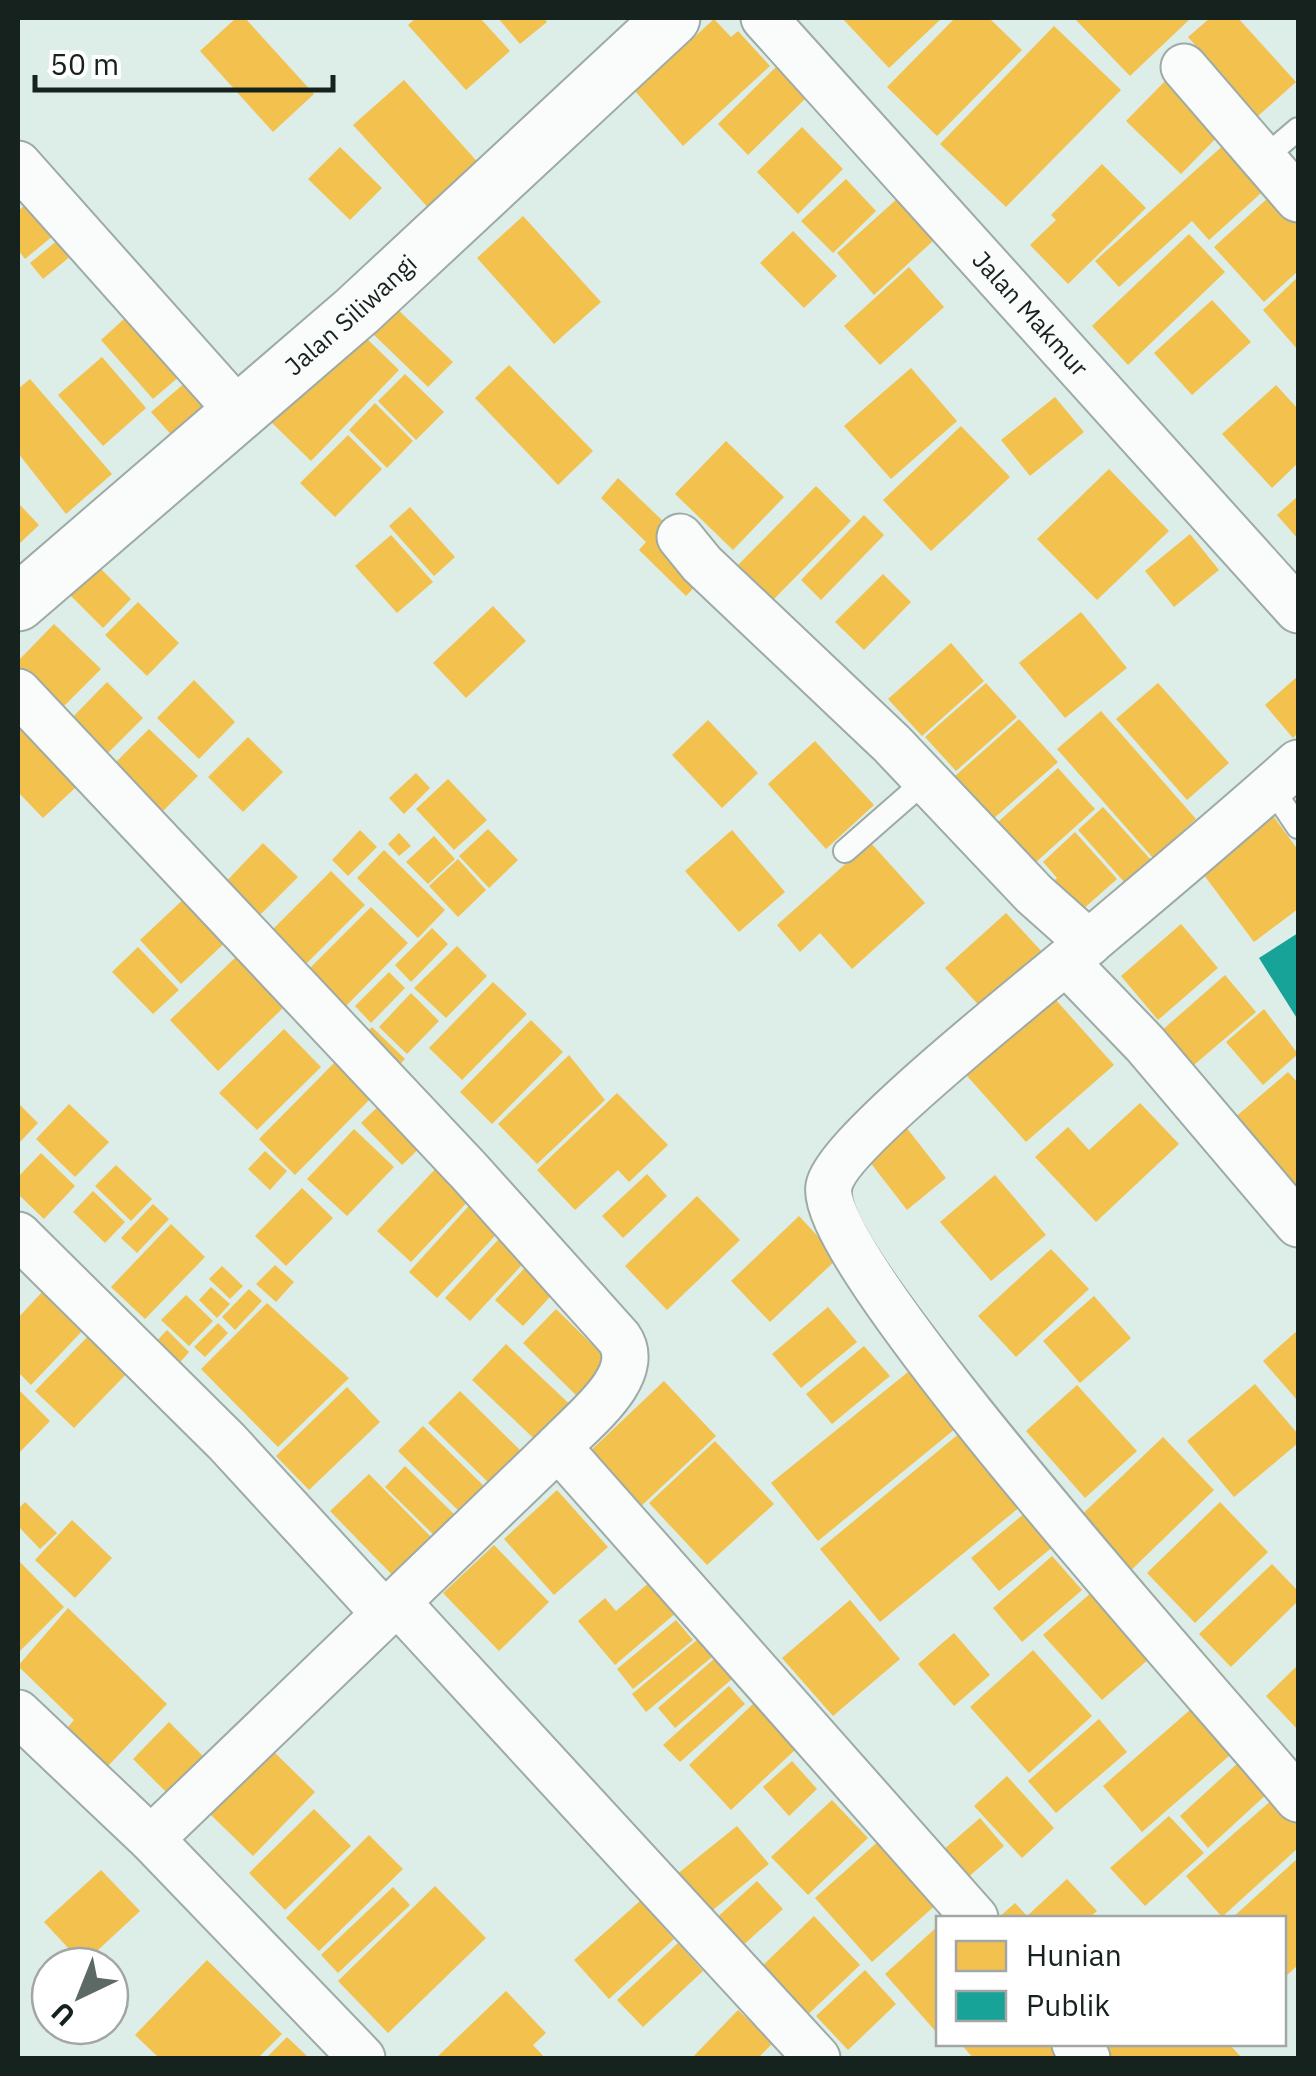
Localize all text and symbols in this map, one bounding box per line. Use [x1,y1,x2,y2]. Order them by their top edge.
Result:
scale bar [35,30,332,92]
text: 50 m [50,44,119,83]
street label: Jalan Makmur [966,243,1096,383]
street label: Jalan Siliwangi [277,247,423,382]
legend [936,1916,1286,2046]
text: Hunian [1026,1935,1122,1974]
north arrow [30,1946,130,2046]
text: Publik [1026,1985,1110,2024]
text: U [43,1994,82,2035]

